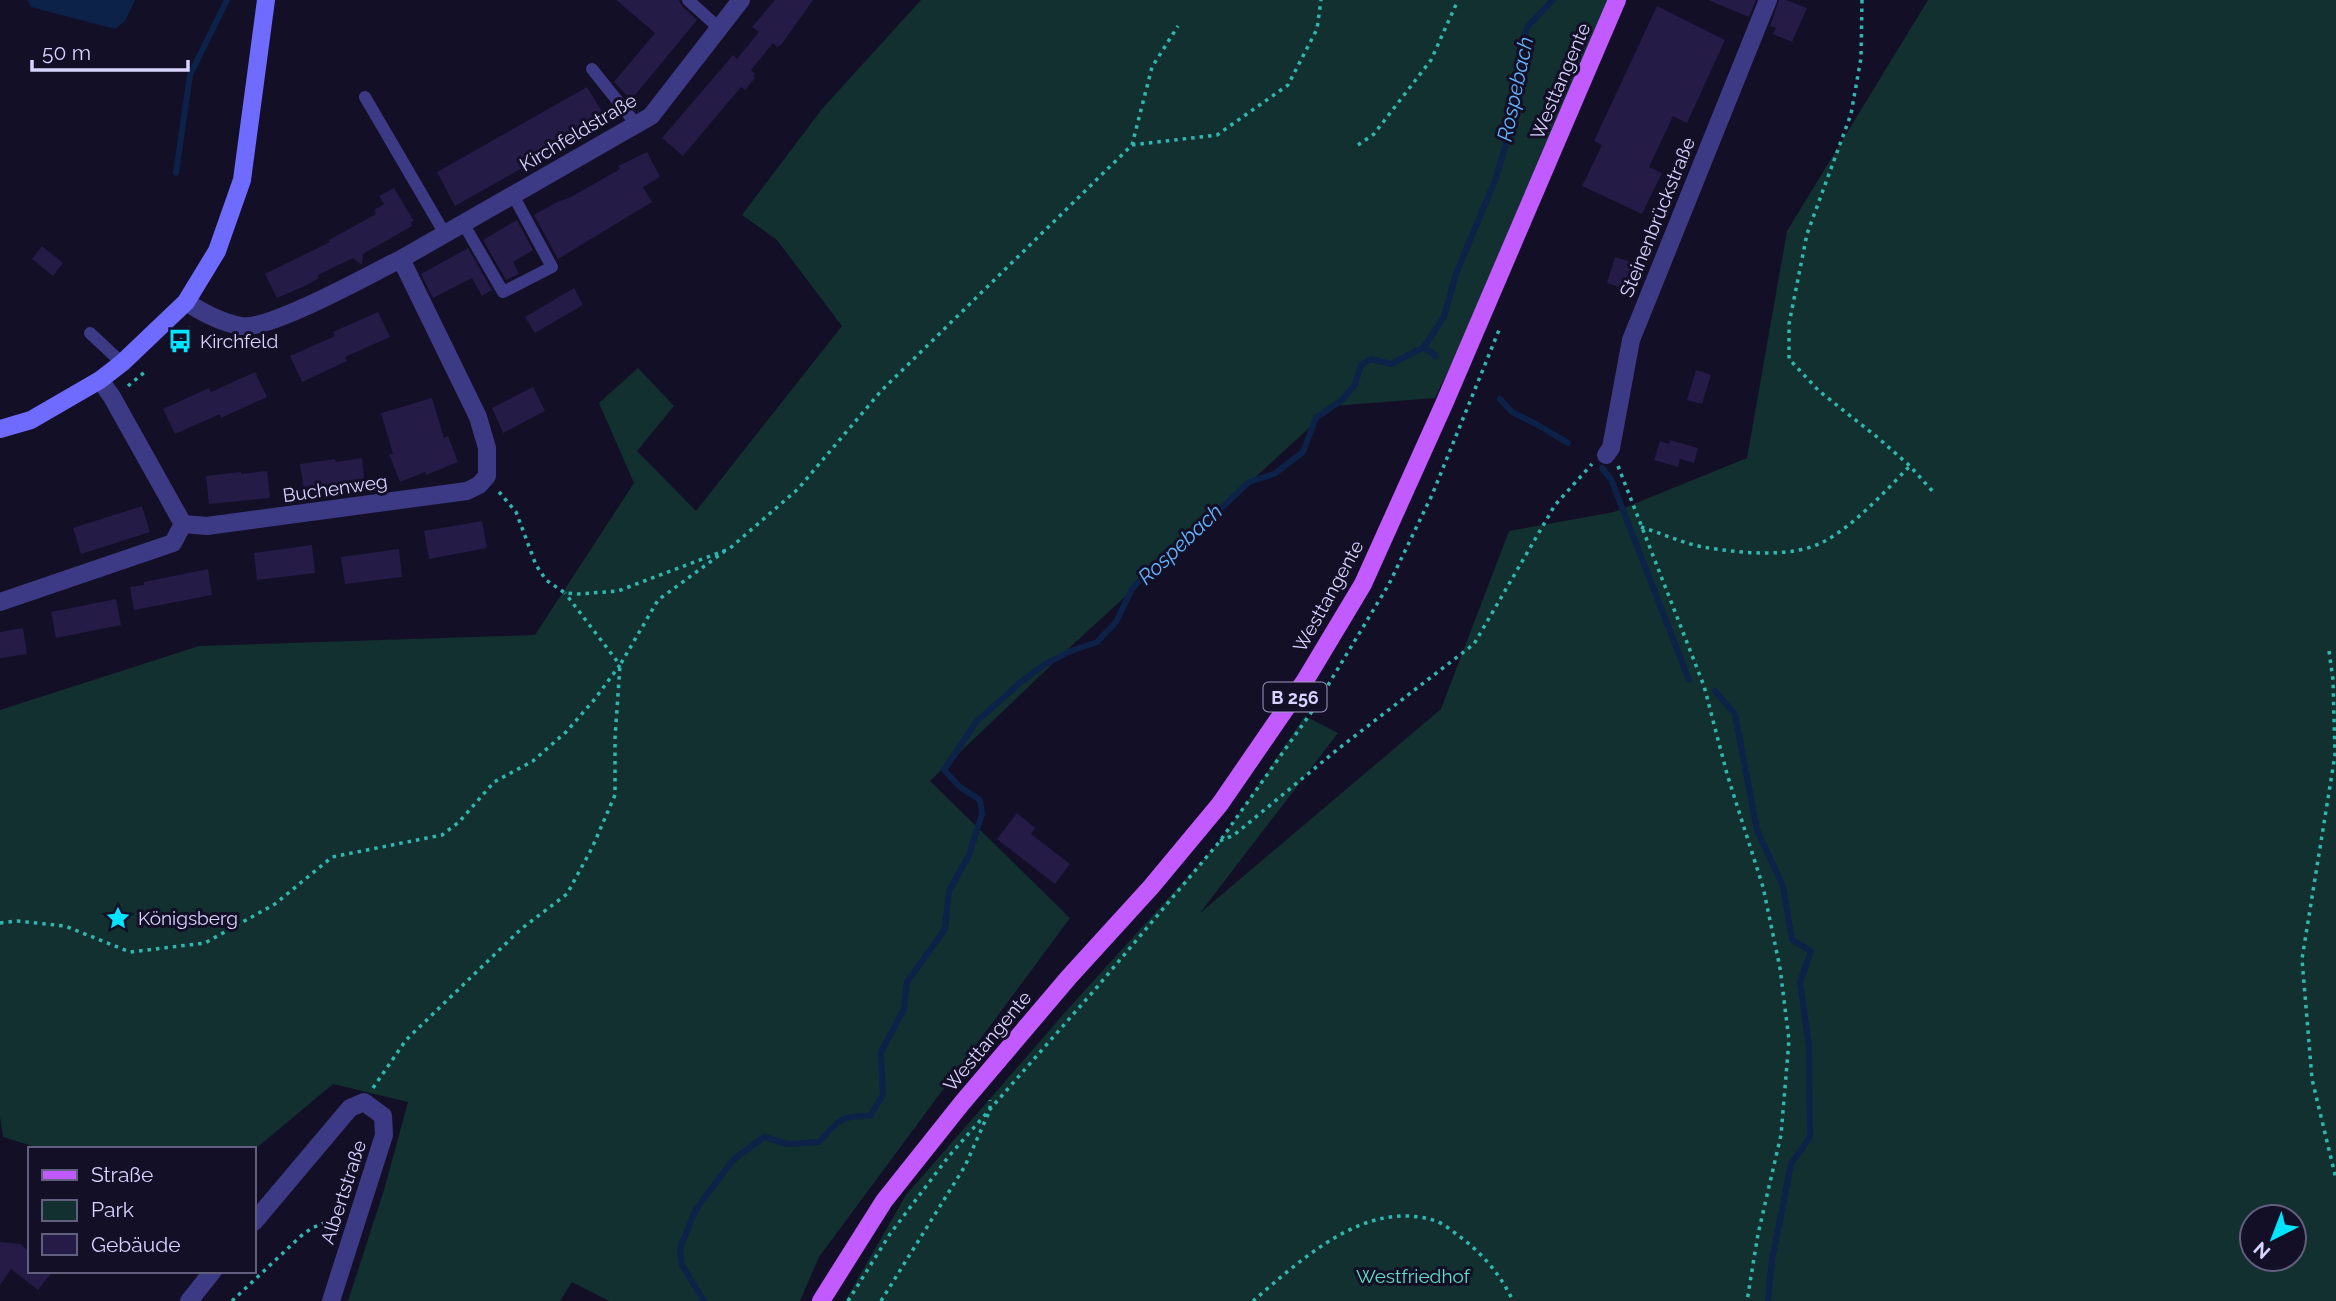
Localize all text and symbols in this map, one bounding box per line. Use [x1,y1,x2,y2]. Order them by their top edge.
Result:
street label: Westtangente [1526,19,1594,143]
scale bar [32,28,187,72]
water label: Rospebach [1492,34,1538,144]
text: 50 m [42,40,91,65]
street label: Kirchfeldstraße [516,88,640,176]
street label: Steinenbrückstraße [1615,134,1699,300]
bus stop icon: Kirchfeld [166,327,194,355]
place label: Kirchfeld [200,330,278,352]
street label: Buchenweg [281,470,389,506]
water label: Rospebach [1133,499,1227,589]
street label: Westtangente [1288,536,1368,656]
road number: B 256 [1264,682,1326,712]
place icon: Königsberg [104,904,132,932]
place label: Königsberg [138,907,238,929]
street label: Westtangente [939,986,1035,1096]
street label: Albertstraße [316,1137,370,1247]
legend [28,1147,256,1273]
text: Straße [91,1162,153,1187]
text: Park [91,1197,134,1222]
north arrow [2238,1203,2308,1273]
text: Gebäude [91,1232,181,1257]
text: N [2249,1238,2274,1264]
park label: Westfriedhof [1356,1265,1471,1287]

